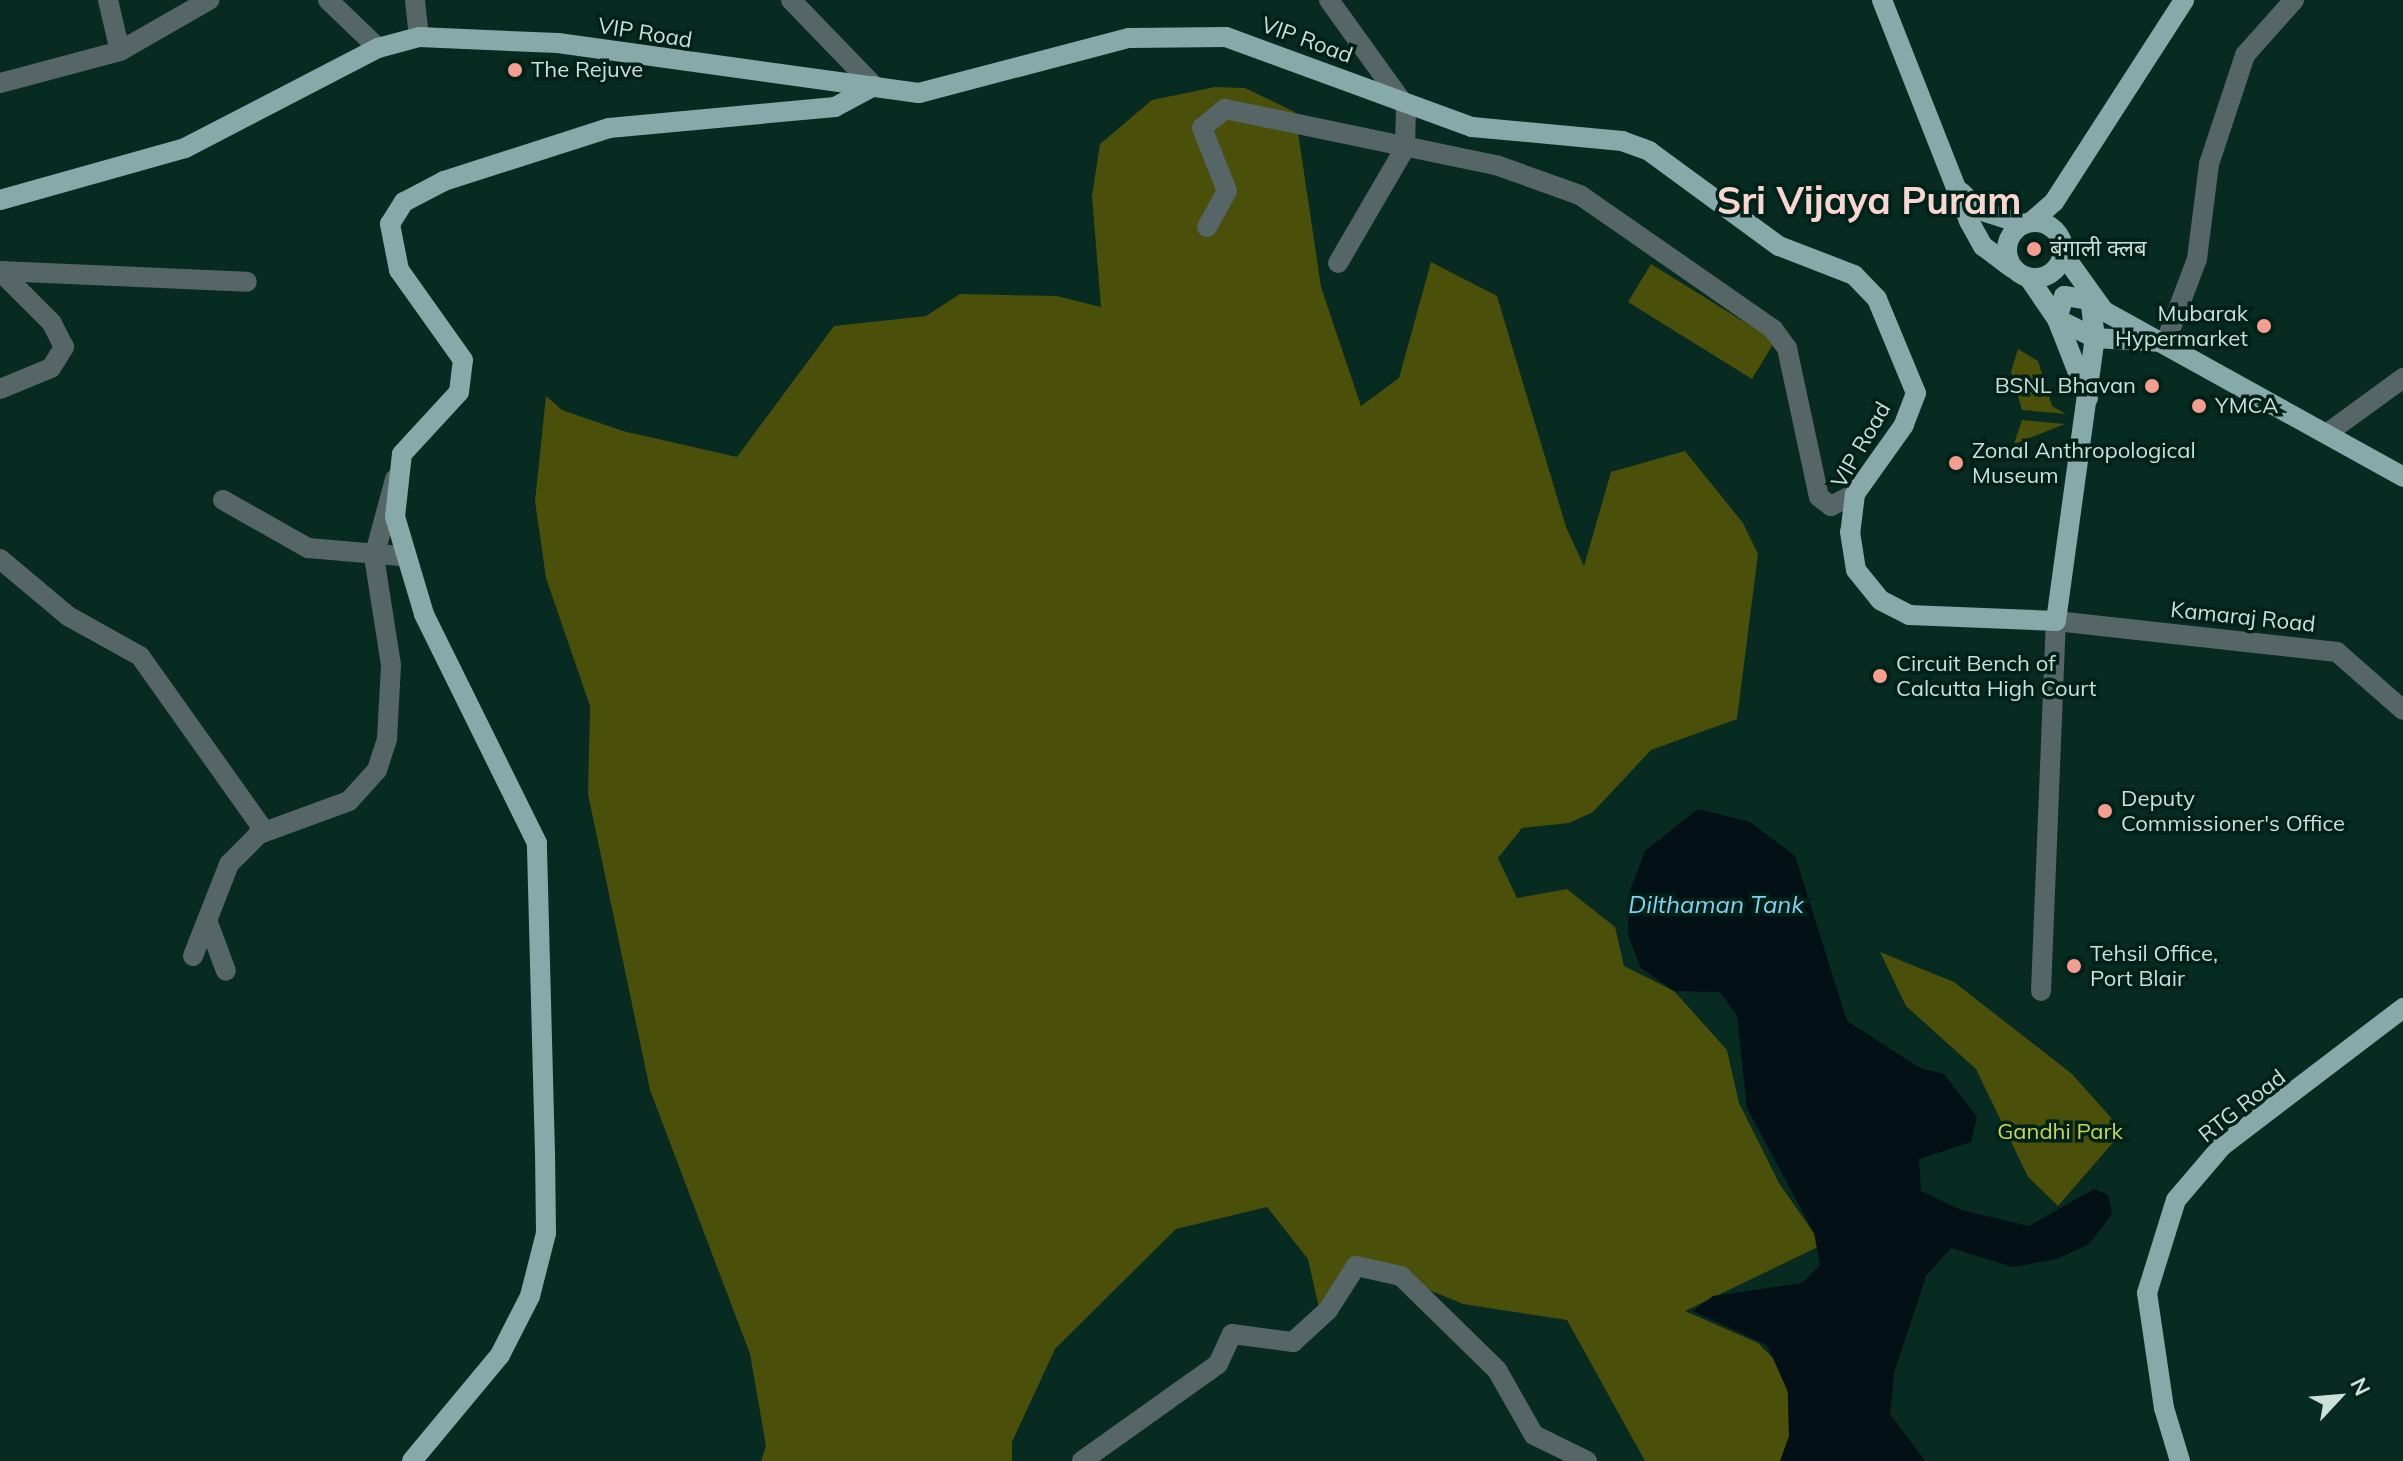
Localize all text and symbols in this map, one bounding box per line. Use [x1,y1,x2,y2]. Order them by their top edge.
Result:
street label: VIP Road [1258,11,1356,69]
street label: VIP Road [596,13,694,53]
place label: The Rejuve [531,57,643,83]
marker: The Rejuve [506,61,524,79]
district label: Sri Vijaya Puram [1717,178,2021,224]
place label: बंगाली क्लब [2050,236,2146,262]
marker: बंगाली क्लब [2025,240,2043,258]
place label: Mubarak Hypermarket [2115,300,2248,352]
marker: Mubarak Hypermarket [2255,317,2273,335]
place label: BSNL Bhavan [1995,373,2136,399]
marker: BSNL Bhavan [2143,377,2161,395]
place label: YMCA [2215,393,2278,419]
street label: VIP Road [1826,397,1896,493]
marker: YMCA [2190,397,2208,415]
place label: Zonal Anthropological Museum [1972,437,2196,488]
marker: Zonal Anthropological Museum [1947,454,1965,472]
street label: Kamaraj Road [2169,596,2317,638]
place label: Circuit Bench of Calcutta High Court [1896,650,2097,702]
marker: Circuit Bench of Calcutta High Court [1871,667,1889,685]
place label: Deputy Commissioner's Office [2121,785,2345,836]
marker: Deputy Commissioner's Office [2096,802,2114,820]
water label: Dilthaman Tank [1628,891,1804,919]
place label: Tehsil Office, Port Blair [2090,940,2218,992]
marker: Tehsil Office, Port Blair [2065,957,2083,975]
street label: RTG Road [2193,1064,2291,1148]
park label: Gandhi Park [1997,1119,2123,1145]
north arrow [2299,1357,2379,1437]
text: N [2344,1373,2377,1400]

